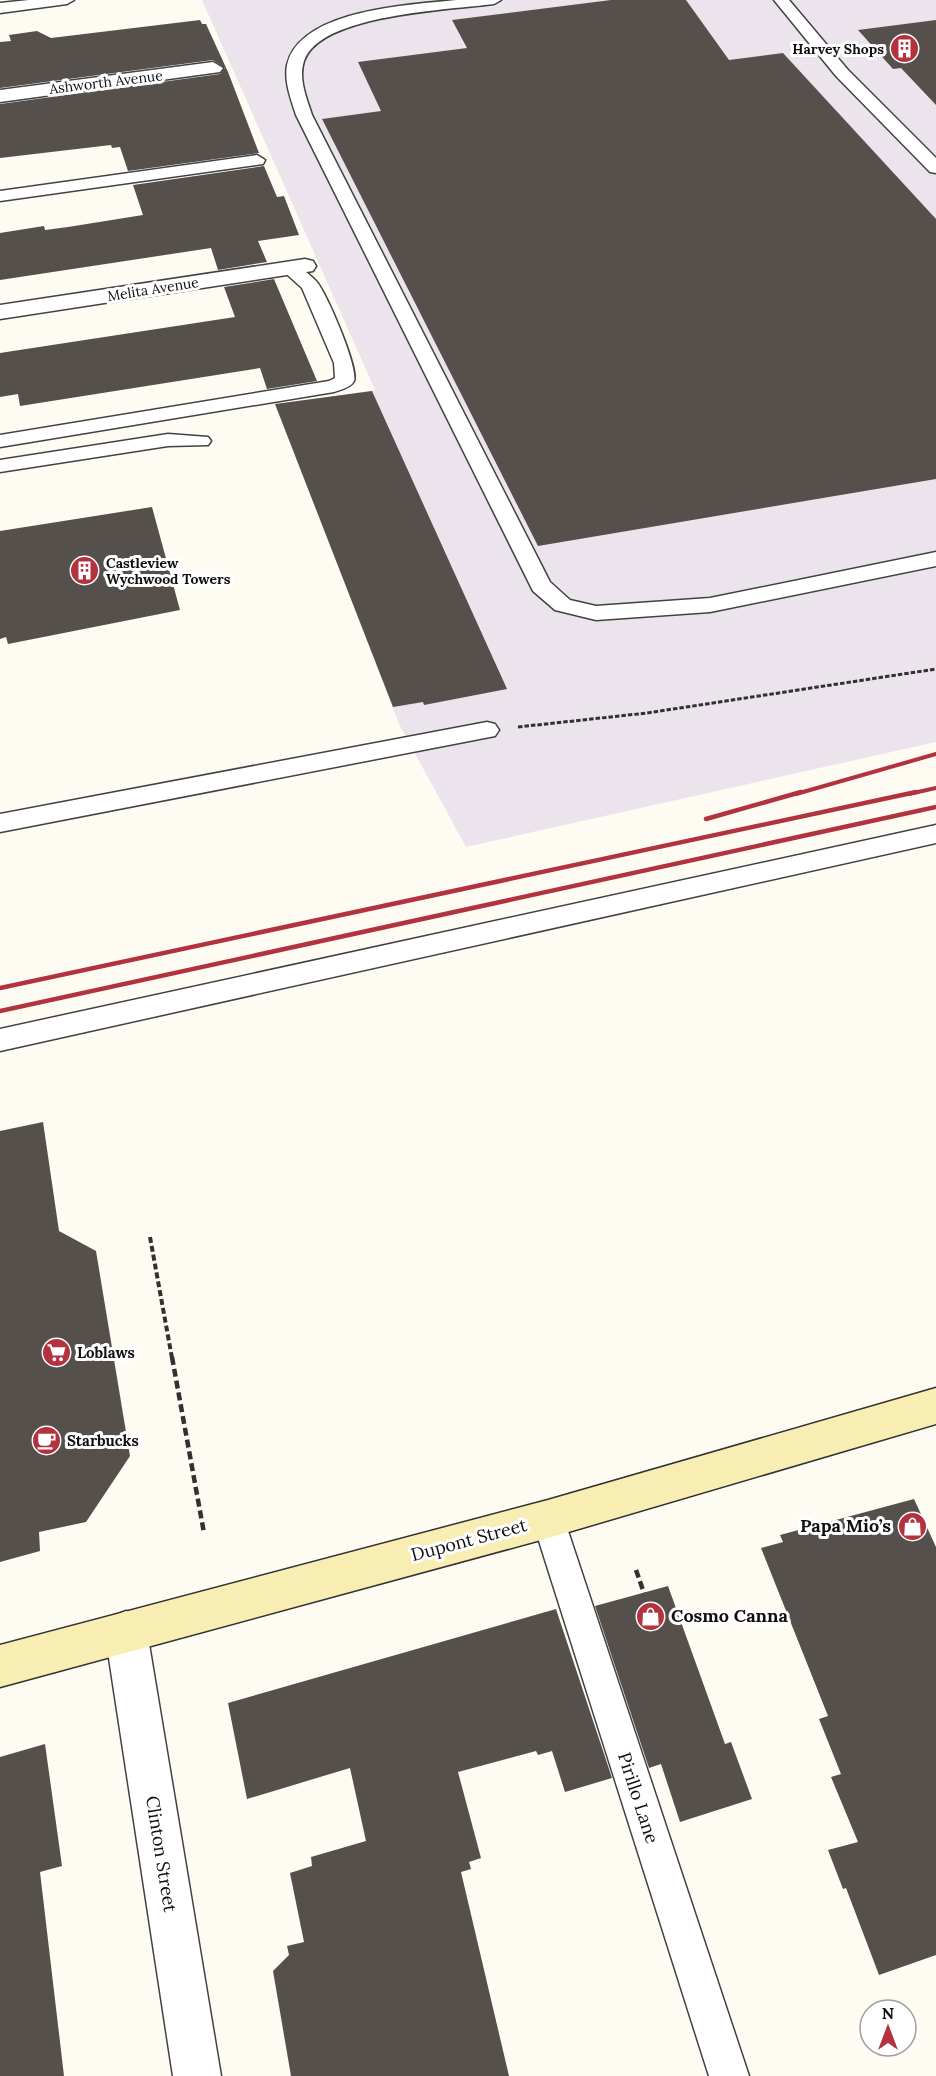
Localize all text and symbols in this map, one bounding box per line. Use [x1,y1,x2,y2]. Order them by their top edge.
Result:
building icon: Harvey Shops [889,33,921,65]
place label: Harvey Shops [792,40,884,58]
street label: Ashworth Avenue [47,66,164,98]
street label: Melita Avenue [106,273,200,305]
place label: Castleview Wychwood Towers [106,554,231,588]
building icon: Castleview Wychwood Towers [69,555,101,587]
supermarket icon: Loblaws [40,1337,72,1369]
place label: Loblaws [77,1343,135,1362]
cafe icon: Starbucks [30,1425,62,1457]
place label: Starbucks [67,1431,139,1450]
shop icon: Papa Mio’s [896,1510,928,1542]
street label: Dupont Street [408,1513,529,1566]
place label: Papa Mio’s [800,1514,891,1537]
shop icon: Cosmo Canna [634,1600,666,1632]
place label: Cosmo Canna [671,1604,789,1627]
street label: Pirillo Lane [613,1749,664,1847]
street label: Clinton Street [141,1794,182,1914]
north arrow [858,1998,918,2058]
text: N [882,2003,894,2023]

